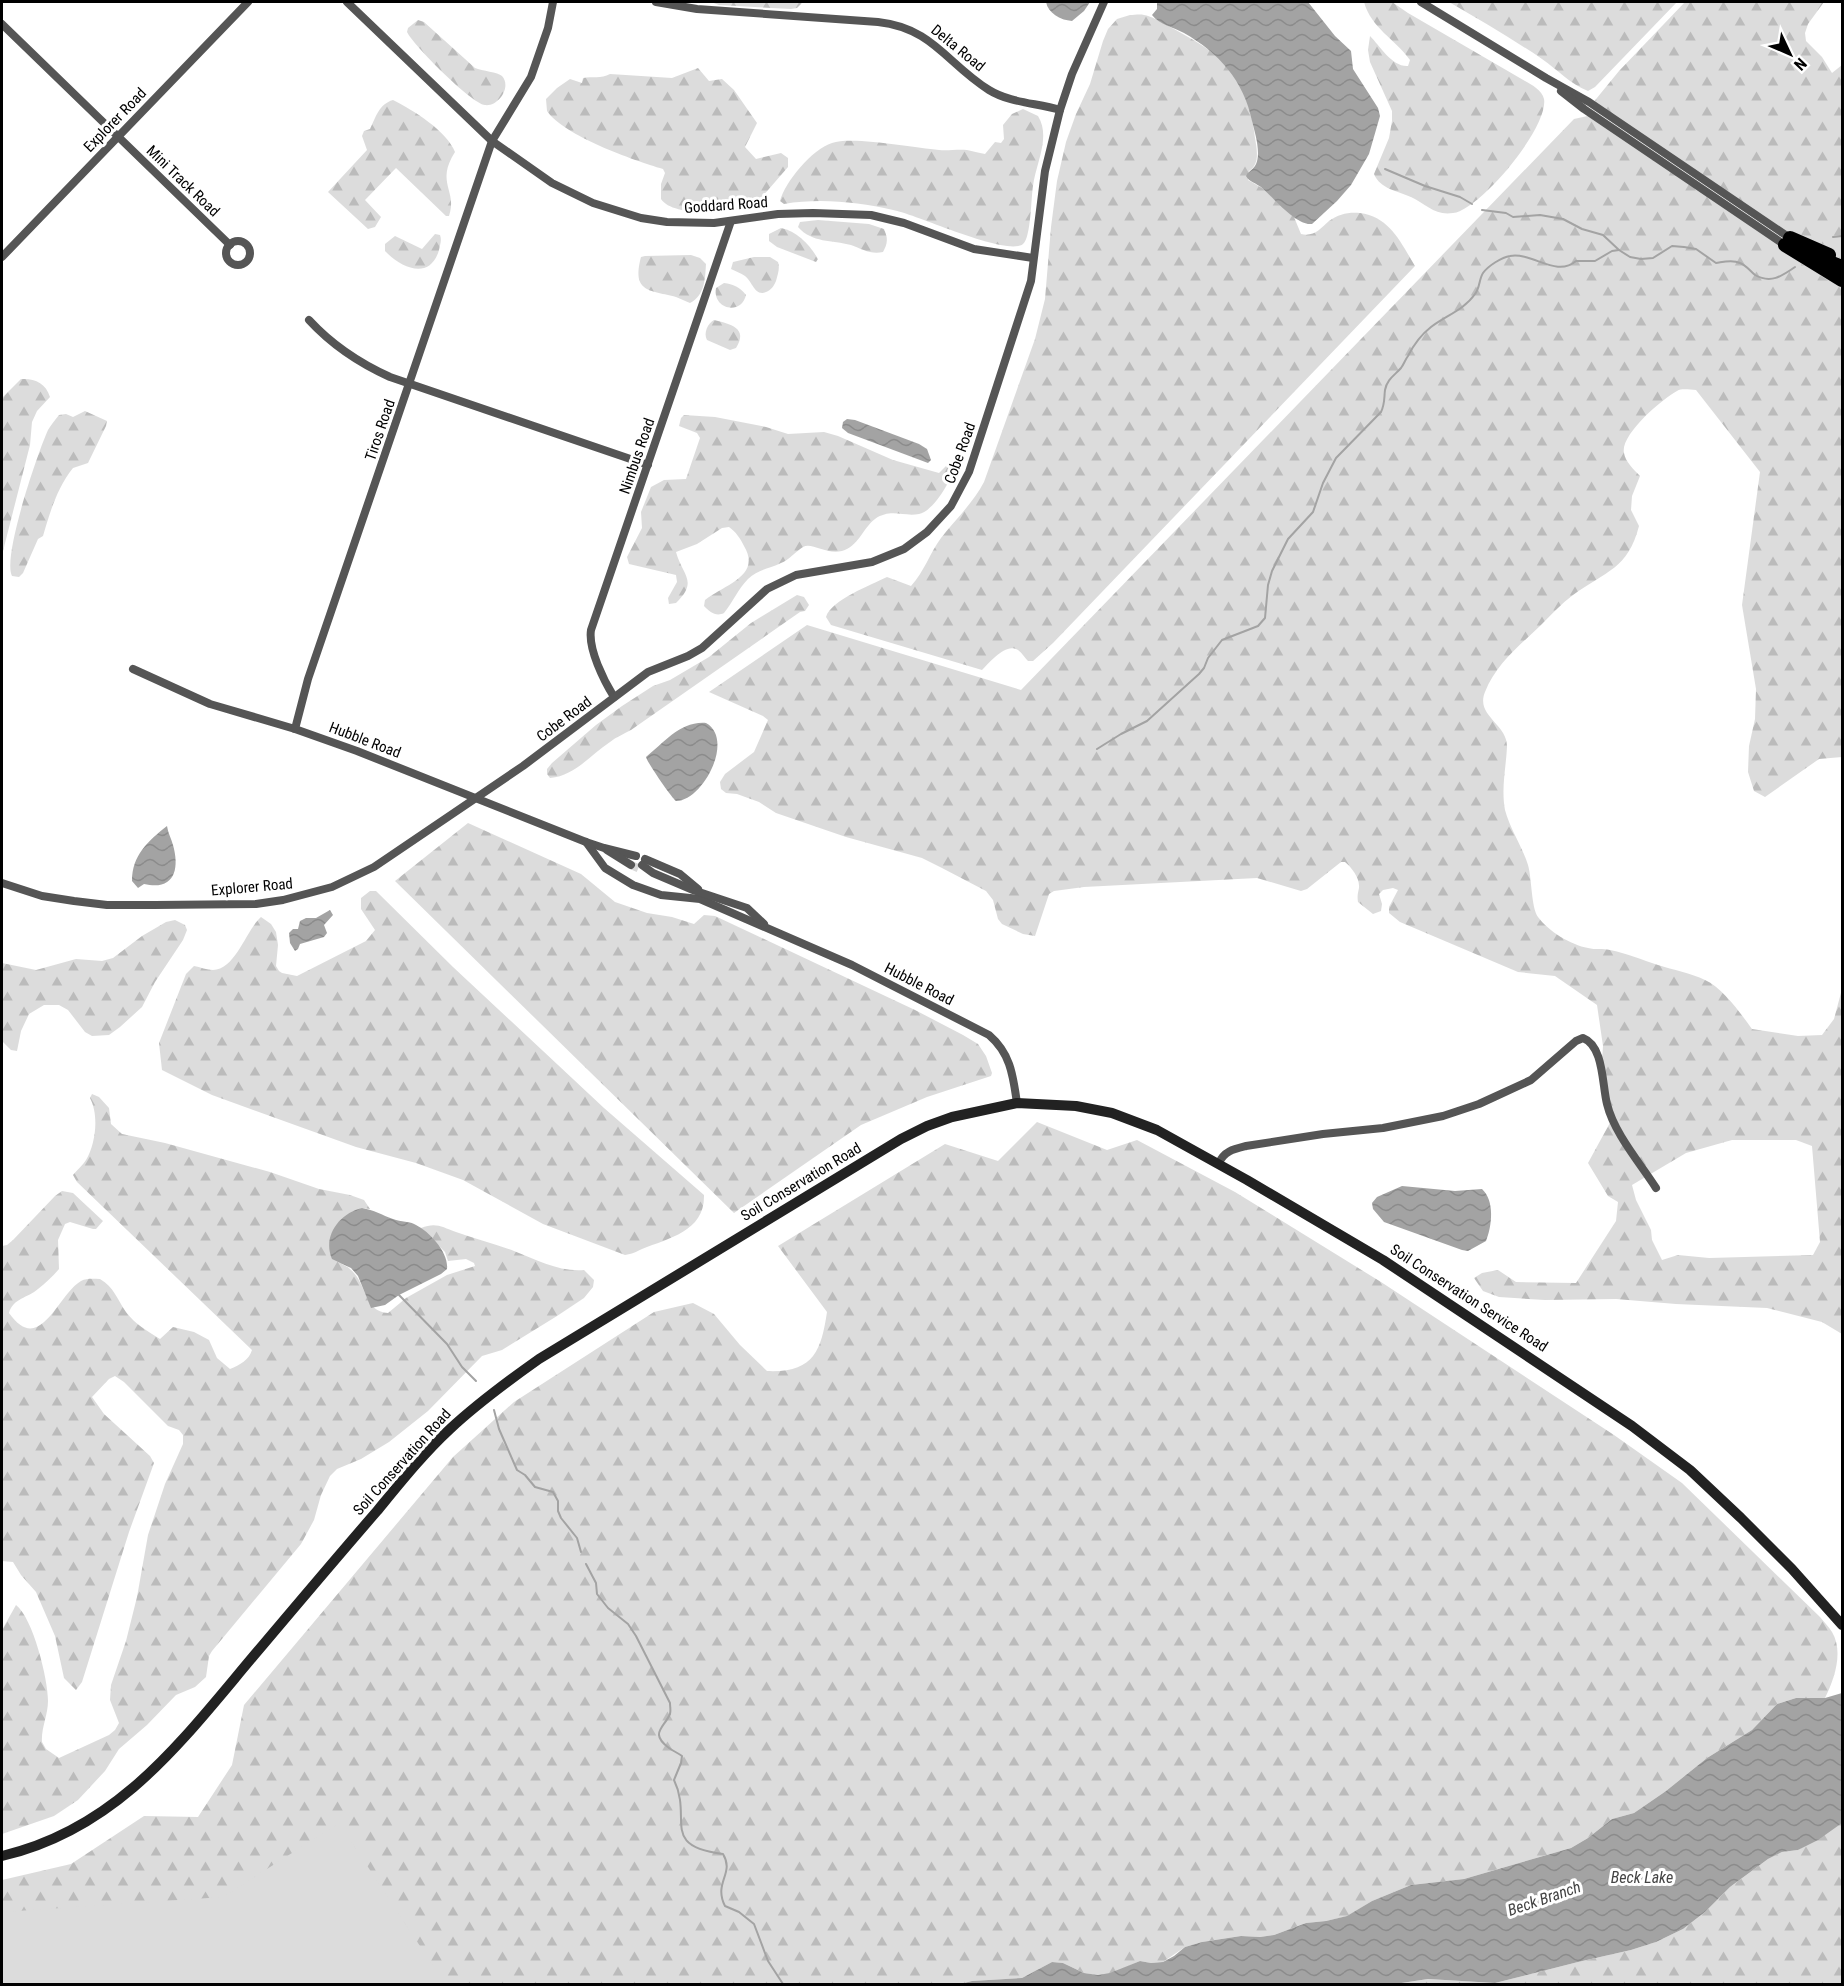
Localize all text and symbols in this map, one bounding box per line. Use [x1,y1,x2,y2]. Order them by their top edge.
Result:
street label: Delta Road [927,21,989,75]
north arrow [1760,24,1820,84]
text: N [1790,54,1811,74]
street label: Explorer Road [80,84,150,156]
street label: Mini Track Road [143,142,223,220]
street label: Goddard Road [684,193,768,217]
street label: Tiros Road [361,397,399,463]
street label: Nimbus Road [616,416,658,496]
street label: Cobe Road [941,420,979,486]
street label: Cobe Road [533,693,595,745]
street label: Hubble Road [327,718,403,762]
street label: Explorer Road [210,874,294,900]
street label: Hubble Road [881,959,957,1009]
street label: Soil Conservation Road [738,1139,864,1225]
street label: Soil Conservation Service Road [1387,1240,1551,1356]
street label: Soil Conservation Road [349,1405,455,1519]
water label: Beck Lake [1611,1868,1673,1887]
water label: Beck Branch [1505,1877,1583,1920]

